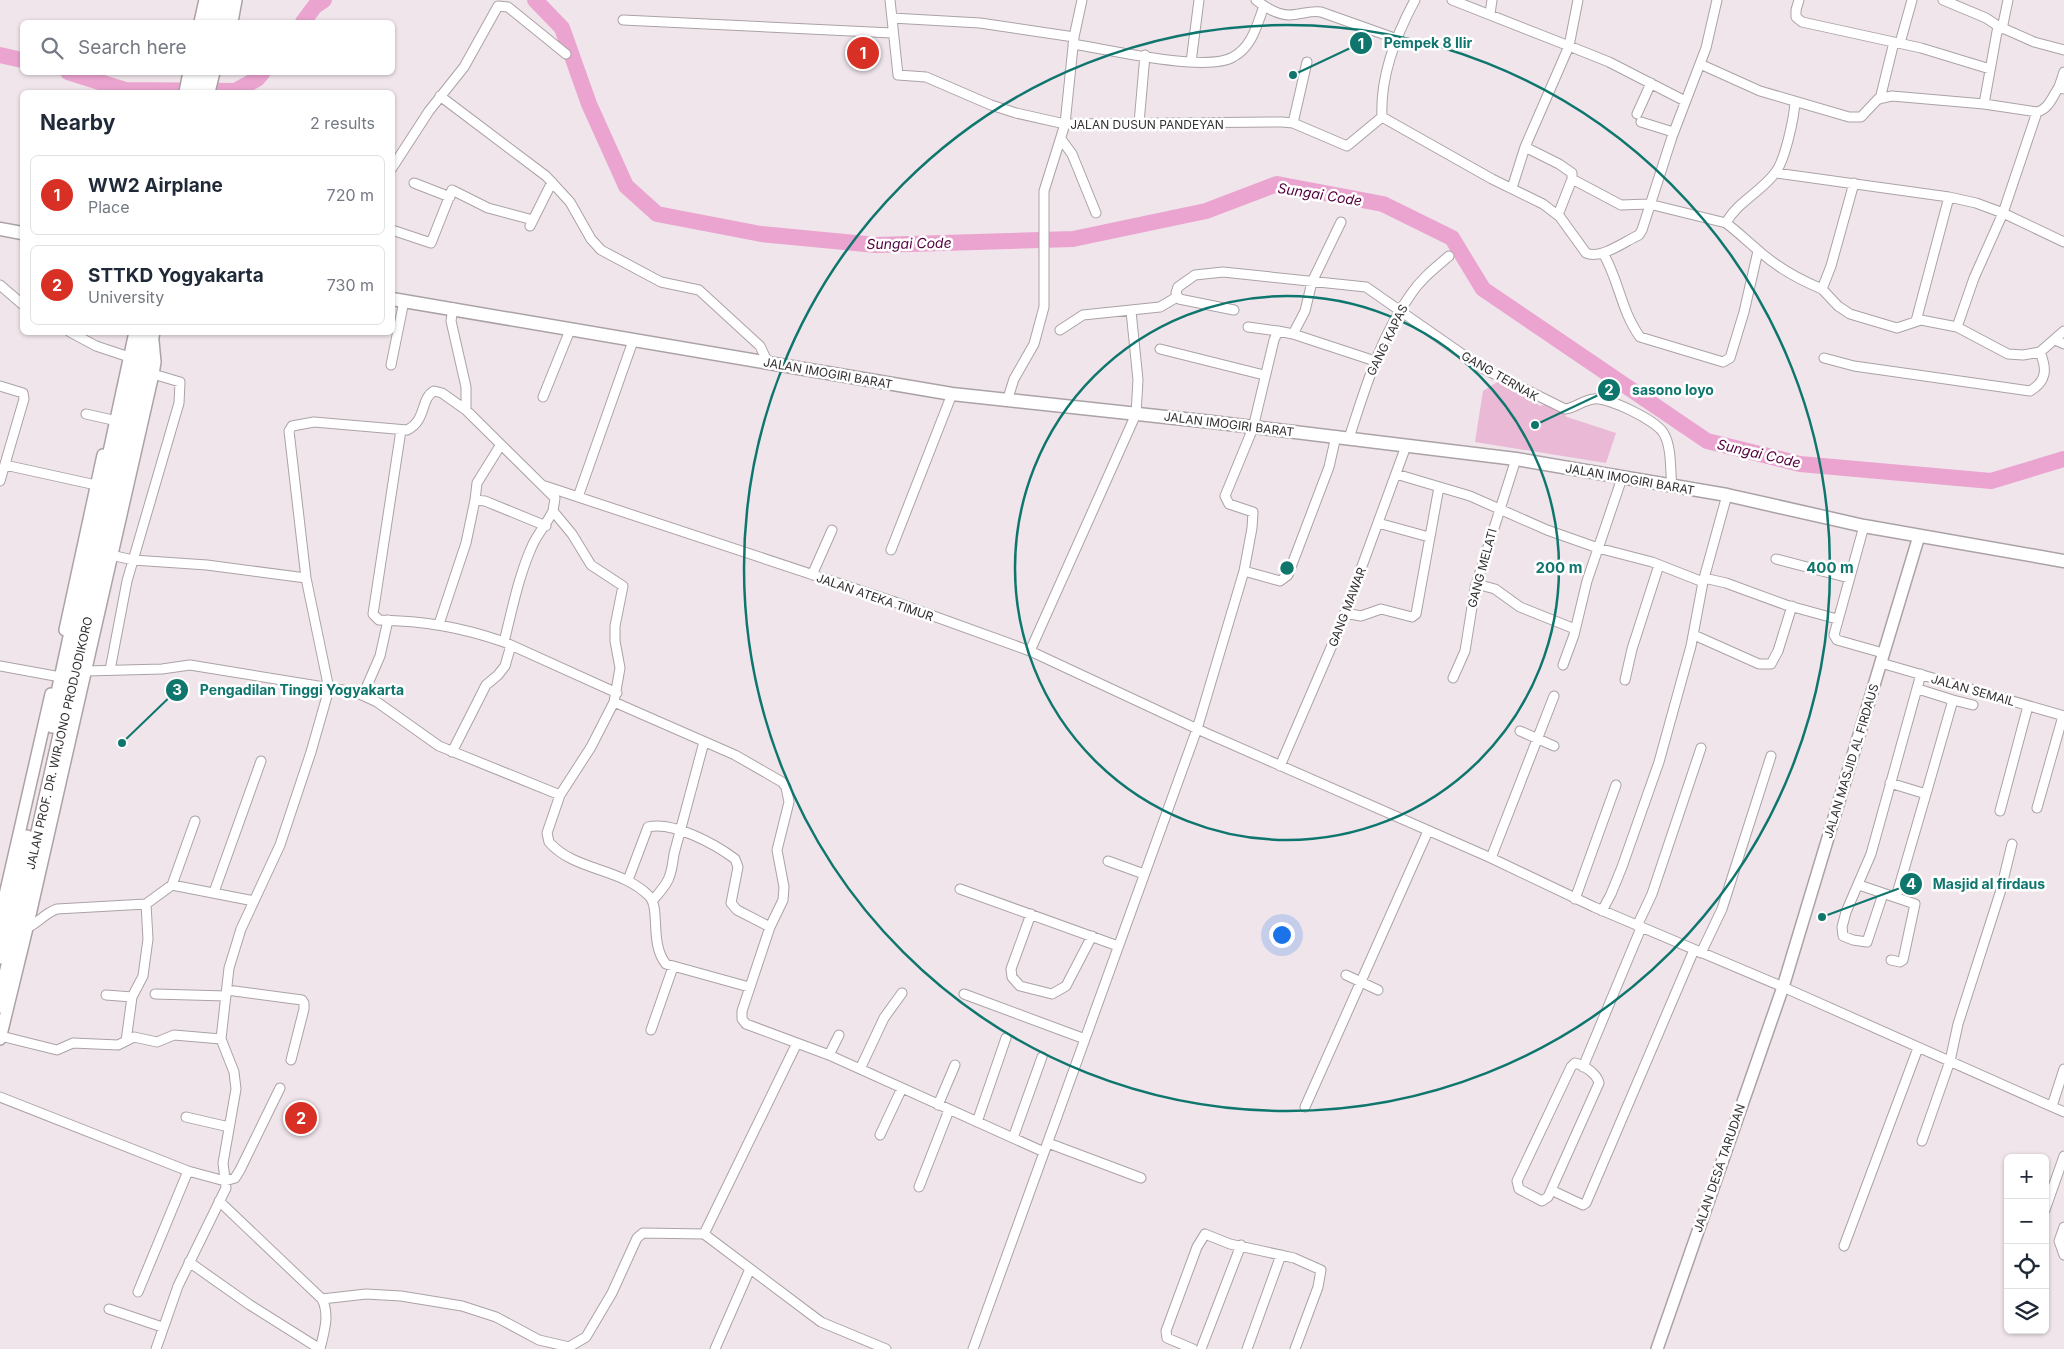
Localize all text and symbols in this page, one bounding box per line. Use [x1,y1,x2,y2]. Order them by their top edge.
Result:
search box [20,20,395,75]
callout: Pempek 8 Ilir [1349,29,1482,58]
icon: search [38,34,66,62]
pin: 1 [847,34,879,72]
text: 1 [1358,34,1364,53]
text: Pempek 8 Ilir [1384,34,1472,51]
text: Search here [78,36,187,59]
text: Nearby [40,110,115,135]
text: 2 results [310,113,375,133]
street label: JALAN DUSUN PANDEYAN [1070,117,1224,132]
text: WW2 Airplane [88,174,223,197]
water label: Sungai Code [1277,179,1363,209]
text: 1 [54,185,60,205]
text: 720 m [327,185,374,205]
text: Place [88,197,130,217]
water label: Sungai Code [866,234,952,252]
text: STTKD Yogyakarta [88,264,264,287]
text: 2 [52,275,62,295]
text: 730 m [327,275,374,295]
text: University [88,287,164,307]
street label: GANG KAPAS [1363,302,1411,378]
street label: GANG TERNAK [1459,348,1541,404]
street label: JALAN IMOGIRI BARAT [762,354,894,392]
callout: sasono loyo [1597,375,1724,404]
text: 2 [1604,380,1614,399]
text: sasono loyo [1632,381,1714,398]
street label: JALAN IMOGIRI BARAT [1163,409,1295,439]
water label: Sungai Code [1716,435,1802,471]
street label: JALAN IMOGIRI BARAT [1564,460,1696,498]
street label: GANG MELATI [1464,527,1500,609]
text: 200 m [1536,558,1582,577]
text: 400 m [1806,558,1854,577]
centre of rings [1278,559,1296,577]
street label: GANG MAWAR [1325,565,1369,649]
street label: JALAN ATEKA TIMUR [815,570,936,624]
street label: JALAN PROF. DR. WIRJONO PRODJODIKORO [23,615,95,871]
street label: JALAN SEMAIL [1929,671,2017,709]
callout: Pengadilan Tinggi Yogyakarta [165,675,414,704]
text: 3 [172,680,182,699]
text: Pengadilan Tinggi Yogyakarta [200,681,404,698]
street label: JALAN MASJID AL FIRDAUS [1820,682,1882,840]
callout: Masjid al firdaus [1898,869,2055,898]
text: 4 [1906,874,1916,893]
text: Masjid al firdaus [1933,875,2045,892]
your location [1269,922,1295,948]
pin: 2 [285,1099,317,1137]
street label: JALAN DESA TARUDAN [1690,1102,1748,1234]
map controls [2004,1154,2049,1334]
button: + [2004,1154,2049,1199]
button: − [2004,1199,2049,1244]
button: locate [2004,1244,2049,1289]
button: layers [2004,1289,2049,1334]

